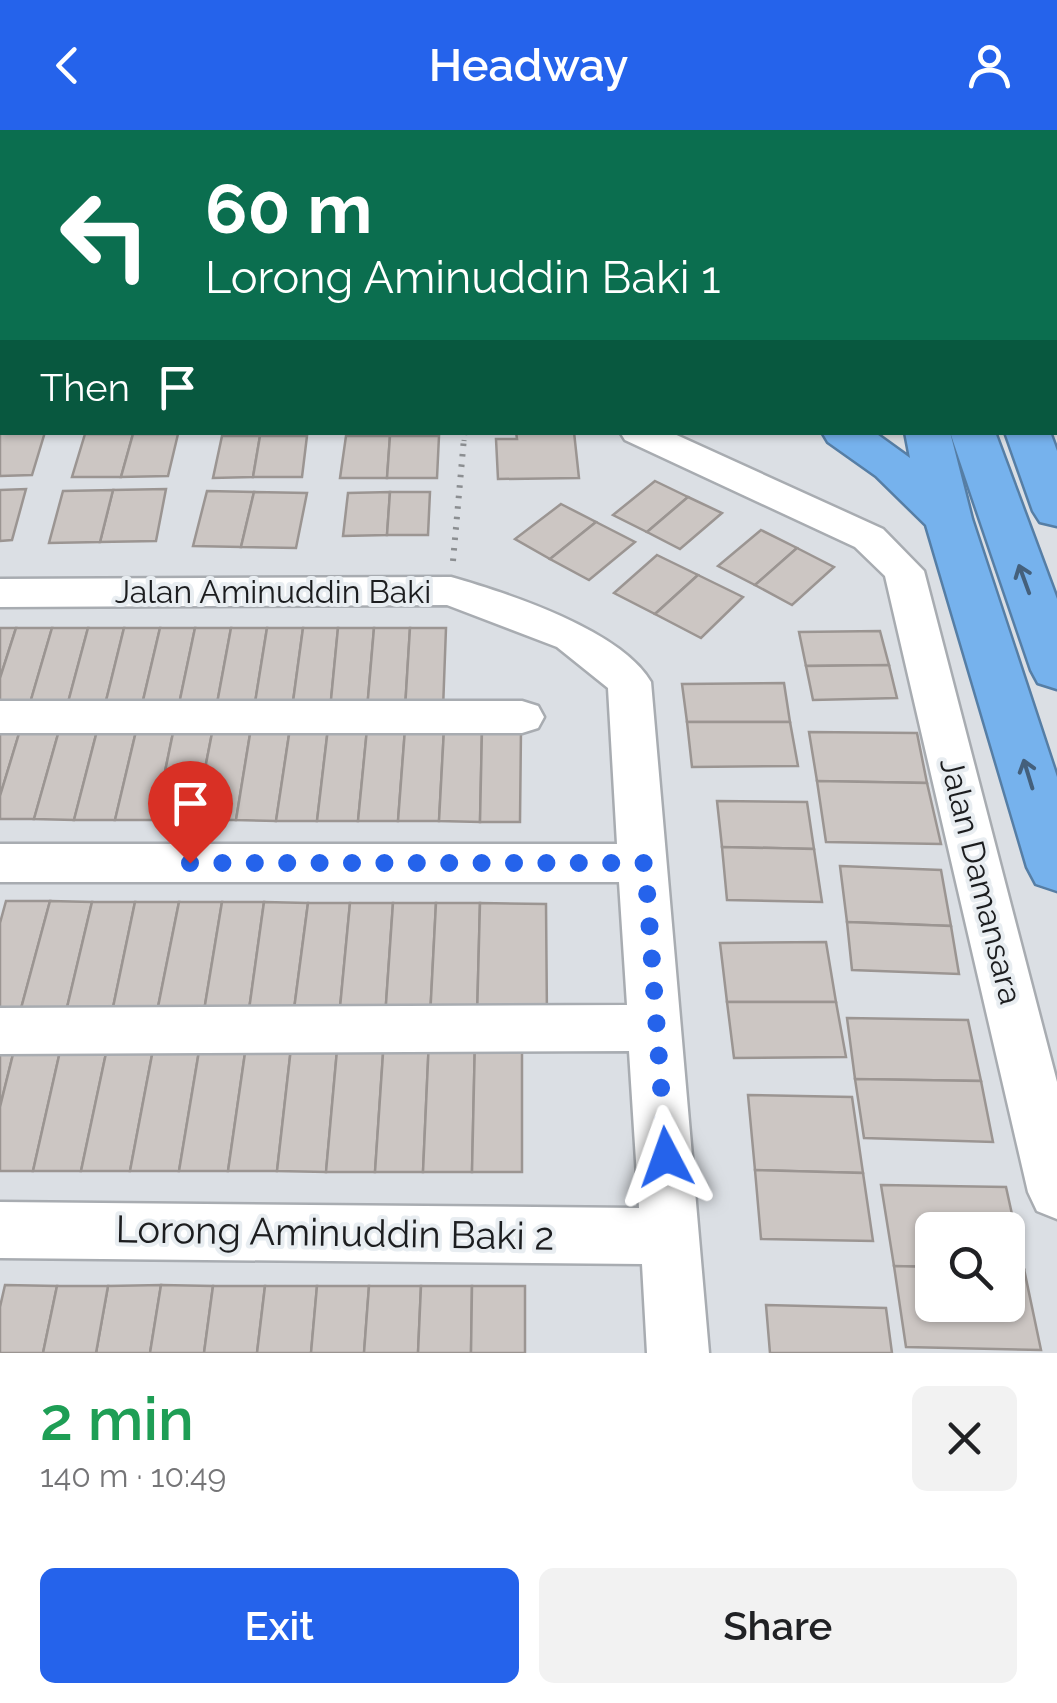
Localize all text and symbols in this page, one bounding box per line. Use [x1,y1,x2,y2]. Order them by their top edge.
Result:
icon: back [40,38,95,93]
icon: person [962,38,1017,93]
text: Headway [429,39,628,92]
text: 60 m [205,167,372,249]
icon: left [40,170,170,300]
text: Lorong Aminuddin Baki 1 [205,251,720,304]
icon: arrive [150,360,205,415]
text: Then [40,365,130,410]
one-way arrow [1014,564,1032,595]
street label: Jalan Aminuddin Baki [115,573,431,610]
street label: Jalan Damansara [933,754,1030,1008]
one-way arrow [1018,759,1036,790]
pin [148,761,233,864]
icon: arrive [163,776,218,831]
position arrow [614,1105,718,1209]
street label: Lorong Aminuddin Baki 2 [115,1206,555,1259]
map controls [915,1212,1025,1322]
button: search [915,1212,1025,1322]
text: 2 min [40,1384,194,1454]
button: close [912,1386,1017,1491]
text: 140 m · 10:49 [40,1457,226,1494]
button: Exit [40,1568,519,1683]
button: Share [539,1568,1017,1683]

